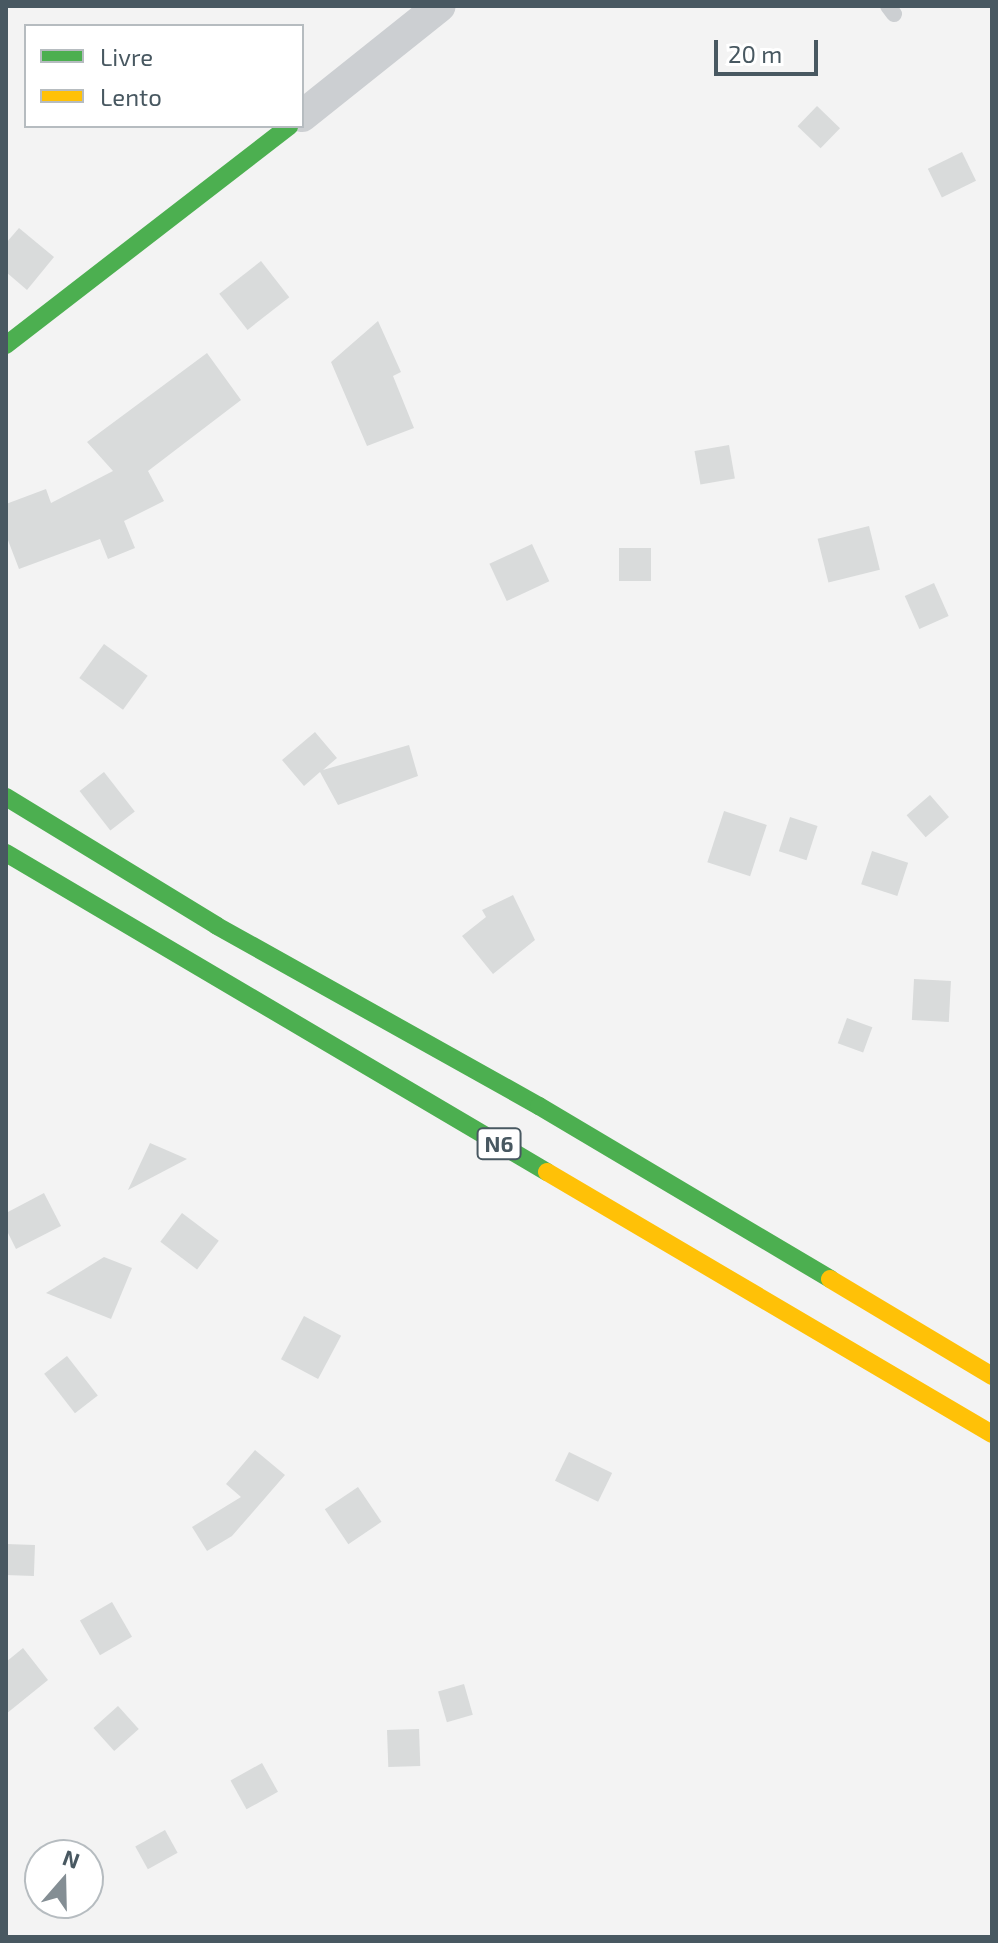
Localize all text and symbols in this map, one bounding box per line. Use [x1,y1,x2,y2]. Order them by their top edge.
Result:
legend [24,24,304,128]
scale bar [718,24,822,74]
text: 20 m [728,39,782,68]
text: Livre [100,42,153,71]
text: Lento [100,82,162,111]
road number: N6 [475,1126,523,1162]
north arrow [24,1839,104,1919]
text: N [60,1843,83,1873]

